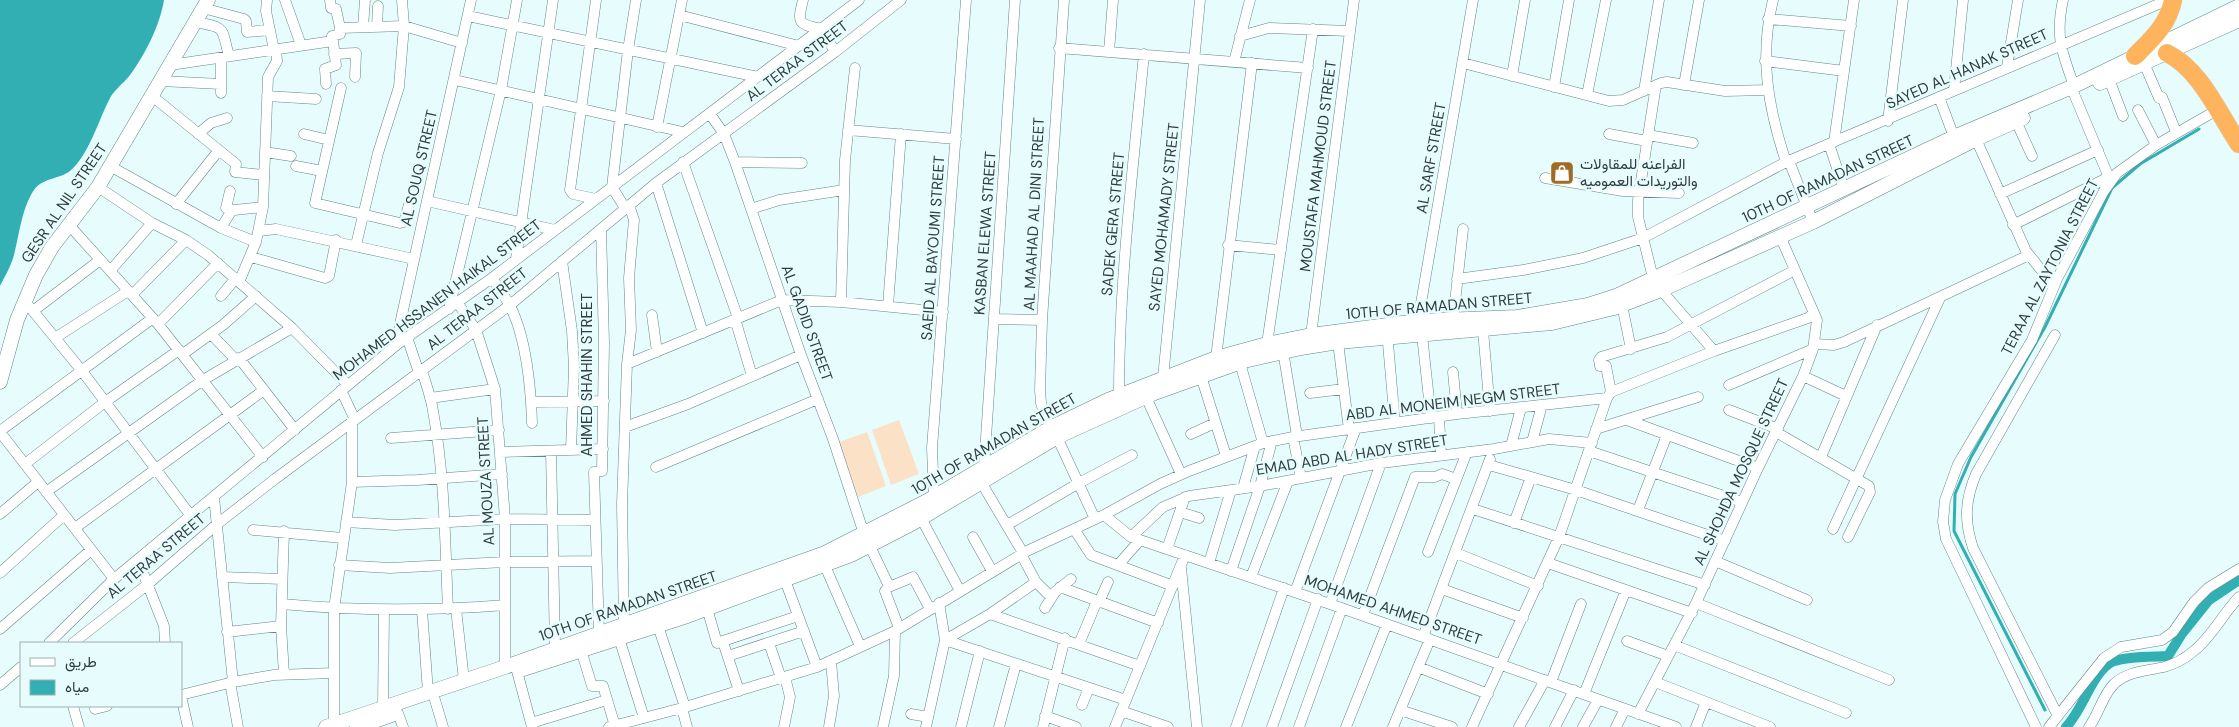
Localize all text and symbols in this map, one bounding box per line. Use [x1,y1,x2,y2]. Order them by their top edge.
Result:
street label: AL TERAA STREET [742,16,852,106]
street label: SAYED AL HANAK STREET [1883,24,2051,114]
street label: MOUSTAFA MAHMOUD STREET [1295,59,1341,273]
street label: AL SARF STREET [1411,101,1451,215]
street label: AL SOUQ STREET [396,108,442,228]
street label: AL MAAHAD AL DINI STREET [1019,117,1049,311]
street label: SAYED MOHAMADY STREET [1144,122,1184,312]
street label: 10TH OF RAMADAN STREET [1739,130,1917,228]
street label: GESR AL NIL STREET [17,139,111,267]
street label: KASBAN ELEWA STREET [969,150,1001,316]
street label: SADEK GERA STREET [1097,151,1129,297]
place label: الفراعنه للمقاولات والتوريدات العموميه [1580,154,1698,191]
street label: SAEID AL BAYOUMI STREET [917,155,949,341]
shop icon: الفراعنه للمقاولات والتوريدات العموميه [1549,160,1575,186]
street label: TERAA AL ZAYTONIA STREET [1997,175,2103,359]
street label: MOHAMED HSSANEN HAIKAL STREET [329,215,545,385]
street label: AL GADID STREET [777,262,837,384]
street label: AL TERAA STREET [422,263,532,355]
street label: 10TH OF RAMADAN STREET [1345,288,1533,324]
street label: AHMED SHAHIN STREET [577,293,597,457]
street label: AL SHOHDA MOSQUE STREET [1689,375,1793,569]
street label: ABD AL MONEIM NEGM STREET [1344,379,1562,425]
street label: 10TH OF RAMADAN STREET [908,389,1080,499]
street label: AL MOUZA STREET [473,416,499,546]
street label: EMAD ABD AL HADY STREET [1255,430,1449,480]
street label: AL TERAA STREET [103,509,209,603]
street label: 10TH OF RAMADAN STREET [536,566,720,646]
street label: MOHAMED AHMED STREET [1302,570,1484,650]
legend [20,642,182,707]
text: طريق [65,652,97,672]
text: مياه [65,677,89,697]

